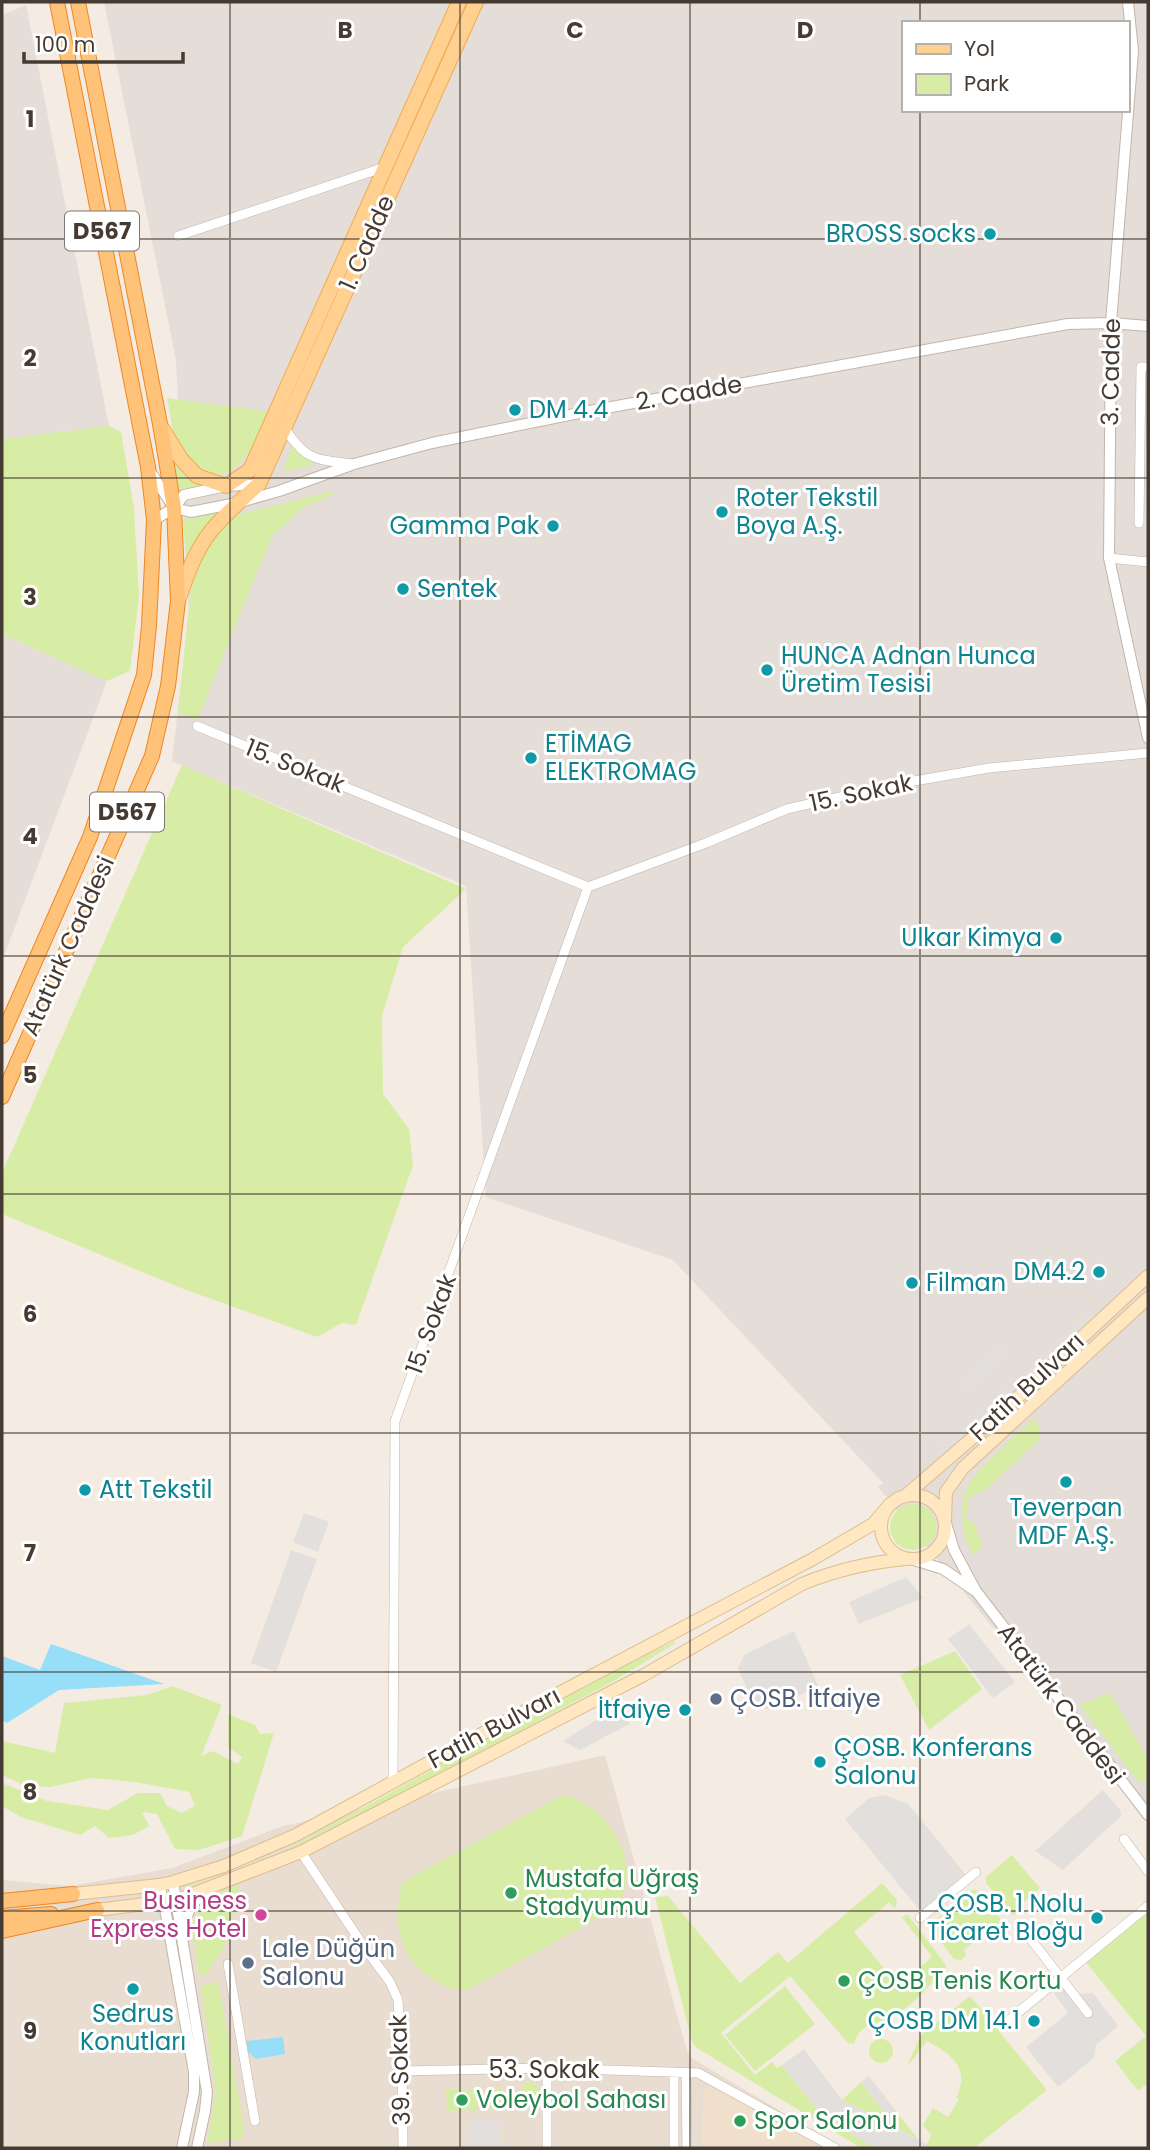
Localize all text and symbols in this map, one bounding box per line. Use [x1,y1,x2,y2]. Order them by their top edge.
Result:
text: B [337,14,353,46]
text: C [566,14,584,46]
text: D [797,14,813,46]
scale bar [24,21,184,65]
legend [902,21,1129,112]
text: 100 m [35,30,95,59]
text: Yol [964,34,995,63]
text: Park [964,69,1009,98]
text: 1 [26,103,34,135]
street label: 1. Cadde [331,190,402,296]
road number: D567 [65,212,139,250]
place label: BROSS socks [826,217,976,250]
marker: BROSS socks [982,226,998,242]
street label: 3. Cadde [1093,318,1128,426]
text: 2 [23,342,37,374]
street label: 2. Cadde [633,367,745,418]
place label: DM 4.4 [529,393,608,426]
marker: DM 4.4 [507,402,523,418]
place label: Roter Tekstil Boya A.Ş. [736,481,878,542]
marker: Roter Tekstil Boya A.Ş. [714,504,730,520]
place label: Gamma Pak [390,509,540,542]
marker: Gamma Pak [545,518,561,534]
place label: Sentek [417,572,498,605]
text: 3 [23,581,37,613]
marker: Sentek [395,581,411,597]
place label: HUNCA Adnan Hunca Üretim Tesisi [781,639,1036,700]
marker: HUNCA Adnan Hunca Üretim Tesisi [759,662,775,678]
place label: ETİMAG ELEKTROMAG [545,727,696,788]
street label: 15. Sokak [241,731,350,801]
marker: ETİMAG ELEKTROMAG [523,750,539,766]
street label: 15. Sokak [806,765,916,820]
road number: D567 [90,792,164,832]
text: 4 [22,820,38,852]
street label: Atatürk Caddesi [13,851,122,1041]
place label: Ulkar Kimya [901,921,1042,954]
marker: Ulkar Kimya [1048,930,1064,946]
text: 5 [23,1059,37,1091]
place label: DM4.2 [1013,1255,1085,1288]
marker: DM4.2 [1091,1264,1107,1280]
place label: Filman [926,1266,1006,1299]
street label: 15. Sokak [397,1268,464,1379]
marker: Filman [904,1275,920,1291]
text: 6 [23,1298,37,1330]
street label: Fatih Bulvarı [962,1325,1091,1448]
place label: Att Tekstil [99,1473,212,1506]
marker: Teverpan MDF A.Ş. [1058,1474,1074,1490]
marker: Att Tekstil [77,1482,93,1498]
place label: Teverpan MDF A.Ş. [1010,1491,1122,1552]
text: 7 [24,1537,36,1569]
street label: Atatürk Caddesi [990,1617,1133,1791]
street label: Fatih Bulvarı [422,1679,566,1776]
place label: ÇOSB. İtfaiye [730,1682,881,1715]
marker: ÇOSB. İtfaiye [708,1691,724,1707]
place label: İtfaiye [598,1693,671,1726]
marker: İtfaiye [677,1702,693,1718]
place label: ÇOSB. Konferans Salonu [834,1731,1033,1792]
marker: ÇOSB. Konferans Salonu [812,1754,828,1770]
text: 8 [23,1776,37,1808]
place label: Mustafa Uğraş Stadyumu [525,1862,699,1923]
place label: Business Express Hotel [90,1884,247,1945]
marker: Mustafa Uğraş Stadyumu [503,1885,519,1901]
place label: ÇOSB. 1 Nolu Ticaret Bloğu [927,1887,1083,1948]
marker: Business Express Hotel [253,1907,269,1923]
marker: ÇOSB. 1 Nolu Ticaret Bloğu [1089,1910,1105,1926]
place label: Lale Düğün Salonu [262,1932,395,1993]
marker: Lale Düğün Salonu [240,1955,256,1971]
place label: ÇOSB Tenis Kortu [858,1964,1061,1997]
marker: ÇOSB Tenis Kortu [836,1973,852,1989]
marker: Sedrus Konutları [125,1981,141,1997]
place label: Sedrus Konutları [80,1997,186,2058]
place label: ÇOSB DM 14.1 [868,2004,1020,2037]
street label: 39. Sokak [381,2013,418,2126]
marker: ÇOSB DM 14.1 [1026,2013,1042,2029]
text: 9 [23,2015,37,2047]
street label: 53. Sokak [488,2053,600,2086]
place label: Voleybol Sahası [476,2083,666,2116]
marker: Voleybol Sahası [454,2092,470,2108]
place label: Spor Salonu [754,2104,897,2137]
marker: Spor Salonu [732,2113,748,2129]

